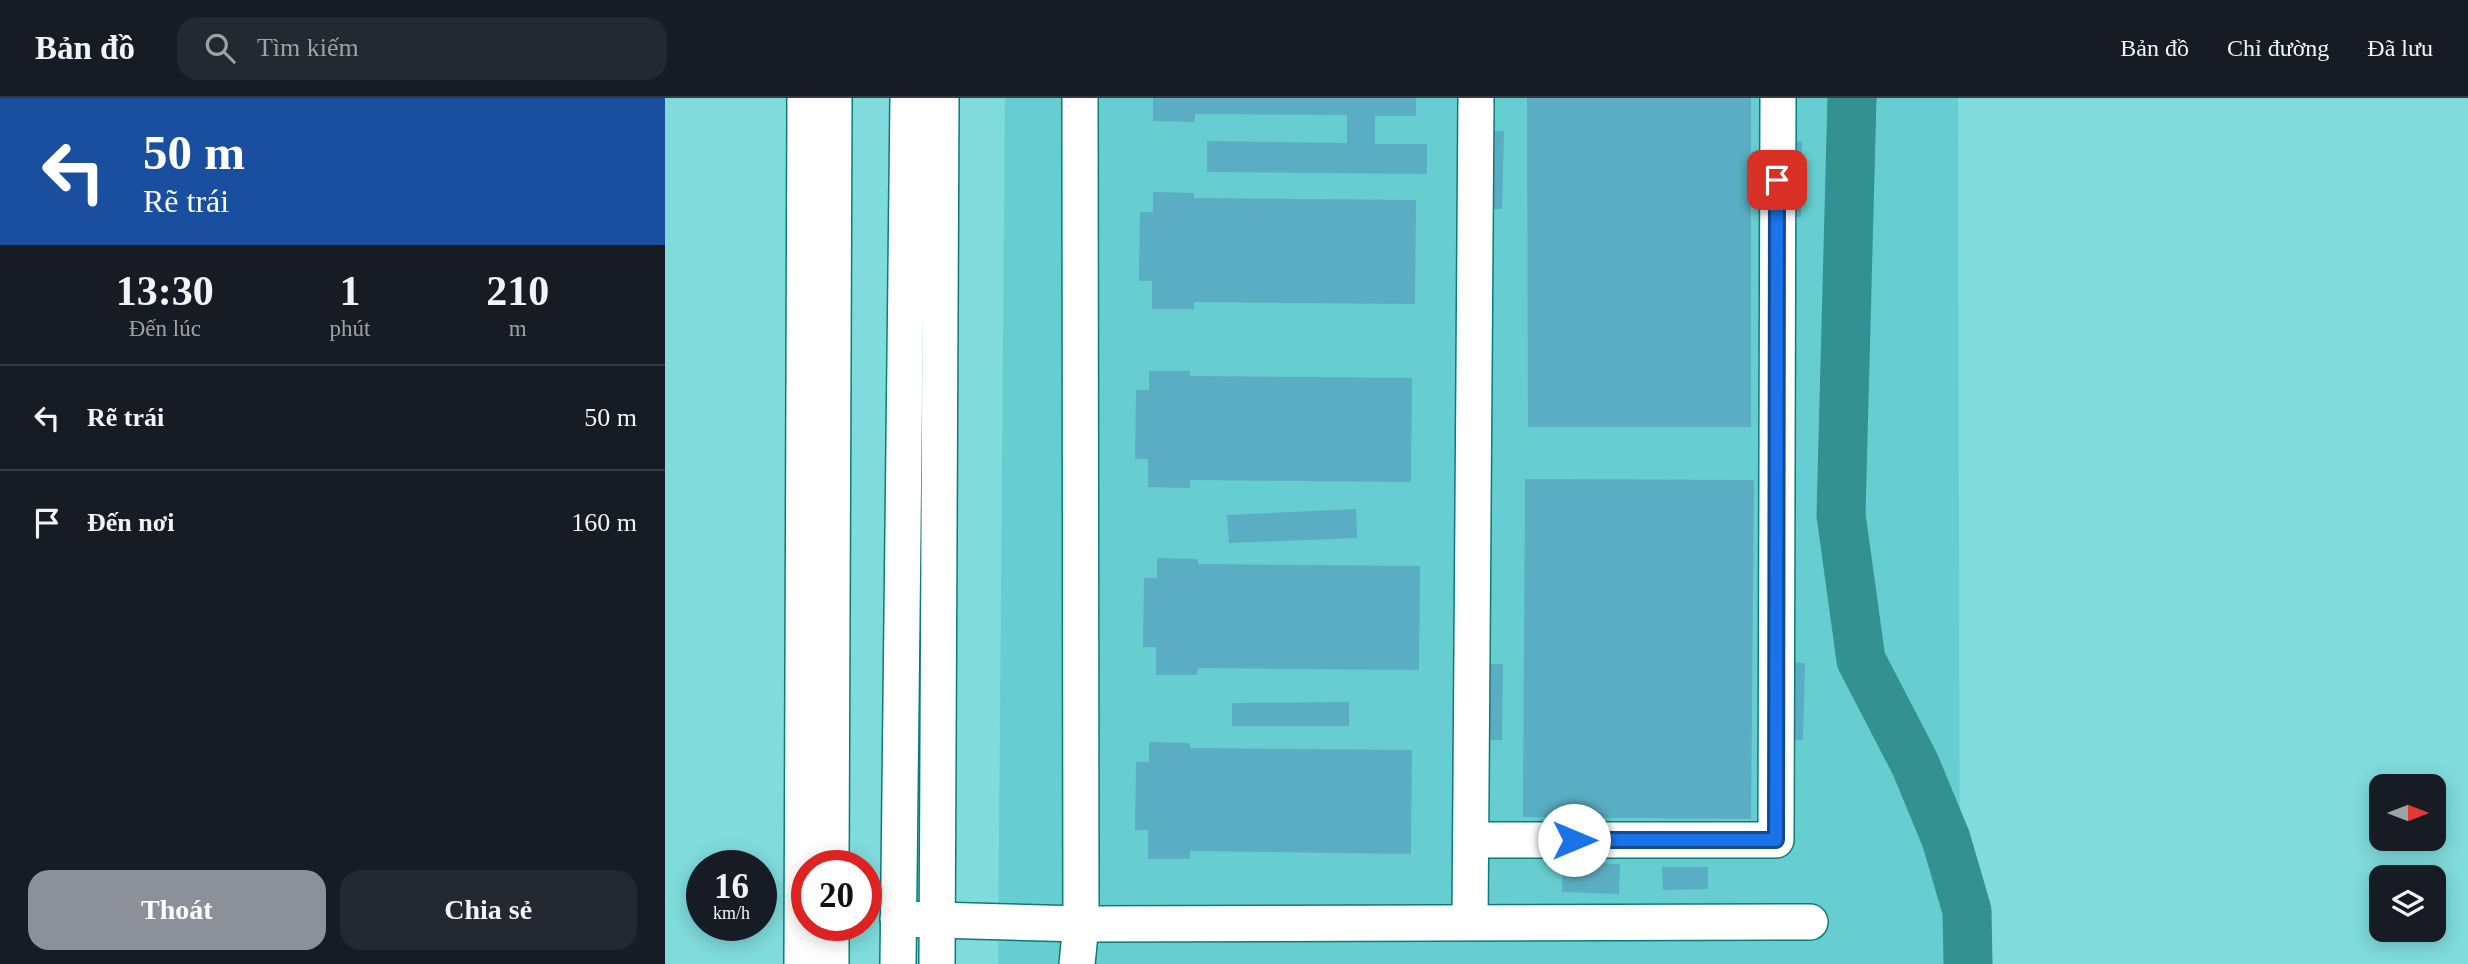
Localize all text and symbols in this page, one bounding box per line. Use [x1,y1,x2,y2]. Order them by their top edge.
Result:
search box [177,17,667,80]
icon: search [201,29,239,67]
text: Bản đồ [35,30,135,66]
text: Tìm kiếm [257,33,359,62]
text: Bản đồ [2120,35,2189,61]
text: Chỉ đường [2227,35,2329,61]
text: Đã lưu [2367,35,2433,61]
text: 50 m [143,125,245,180]
icon: left [28,126,119,217]
pin [1747,150,1807,210]
icon: arrive [1758,161,1796,199]
text: Rẽ trái [143,183,229,219]
text: 13:30 [116,268,214,314]
text: 1 [339,268,360,314]
text: 210 [486,268,549,314]
text: Đến lúc [129,316,201,341]
text: phút [330,316,370,341]
text: m [509,316,527,341]
icon: left [28,399,66,437]
text: Rẽ trái [87,403,164,432]
text: 50 m [584,403,637,432]
icon: arrive [28,504,66,542]
text: Đến nơi [87,508,174,537]
text: 160 m [571,508,637,537]
north arrow [2369,774,2447,850]
map controls [2369,774,2446,942]
position arrow [1537,803,1611,877]
speed limit sign: 20 [791,850,882,941]
button: layers [2369,865,2446,942]
text: 16 [714,867,749,906]
button: Thoát [28,870,326,950]
button: Chia sẻ [340,870,637,950]
text: km/h [713,903,750,923]

